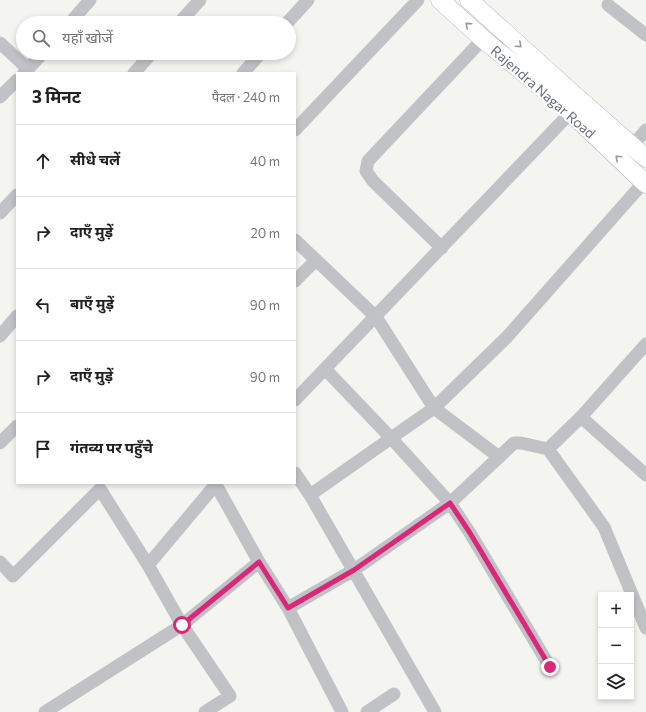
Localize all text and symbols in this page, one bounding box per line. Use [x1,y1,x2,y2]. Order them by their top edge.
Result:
search box [16,16,296,60]
one-way arrow [465,23,473,30]
icon: search [30,27,52,49]
text: यहाँ खोजें [62,28,113,46]
one-way arrow [514,40,522,48]
street label: Rajendra Nagar Road [488,42,599,142]
text: 3 मिनट [32,86,81,107]
text: पैदल · 240 m [212,89,280,105]
icon: ahead [32,150,54,172]
text: सीधे चलें [70,150,120,168]
text: 40 m [250,153,280,169]
one-way arrow [615,155,622,162]
icon: right [32,222,54,244]
text: दाएँ मुड़ें [70,222,113,240]
text: 20 m [251,225,280,241]
icon: left [32,294,54,316]
text: बाएँ मुड़ें [70,294,114,312]
text: 90 m [250,297,280,313]
icon: right [32,366,54,388]
text: दाएँ मुड़ें [70,366,113,384]
text: 90 m [250,369,280,385]
icon: arrive [32,438,54,460]
text: गंतव्य पर पहुँचे [70,438,153,456]
map controls [598,592,634,700]
button: + [598,592,634,628]
route start [173,616,191,634]
button: − [598,628,634,664]
route end [541,658,559,676]
button: layers [598,664,634,700]

